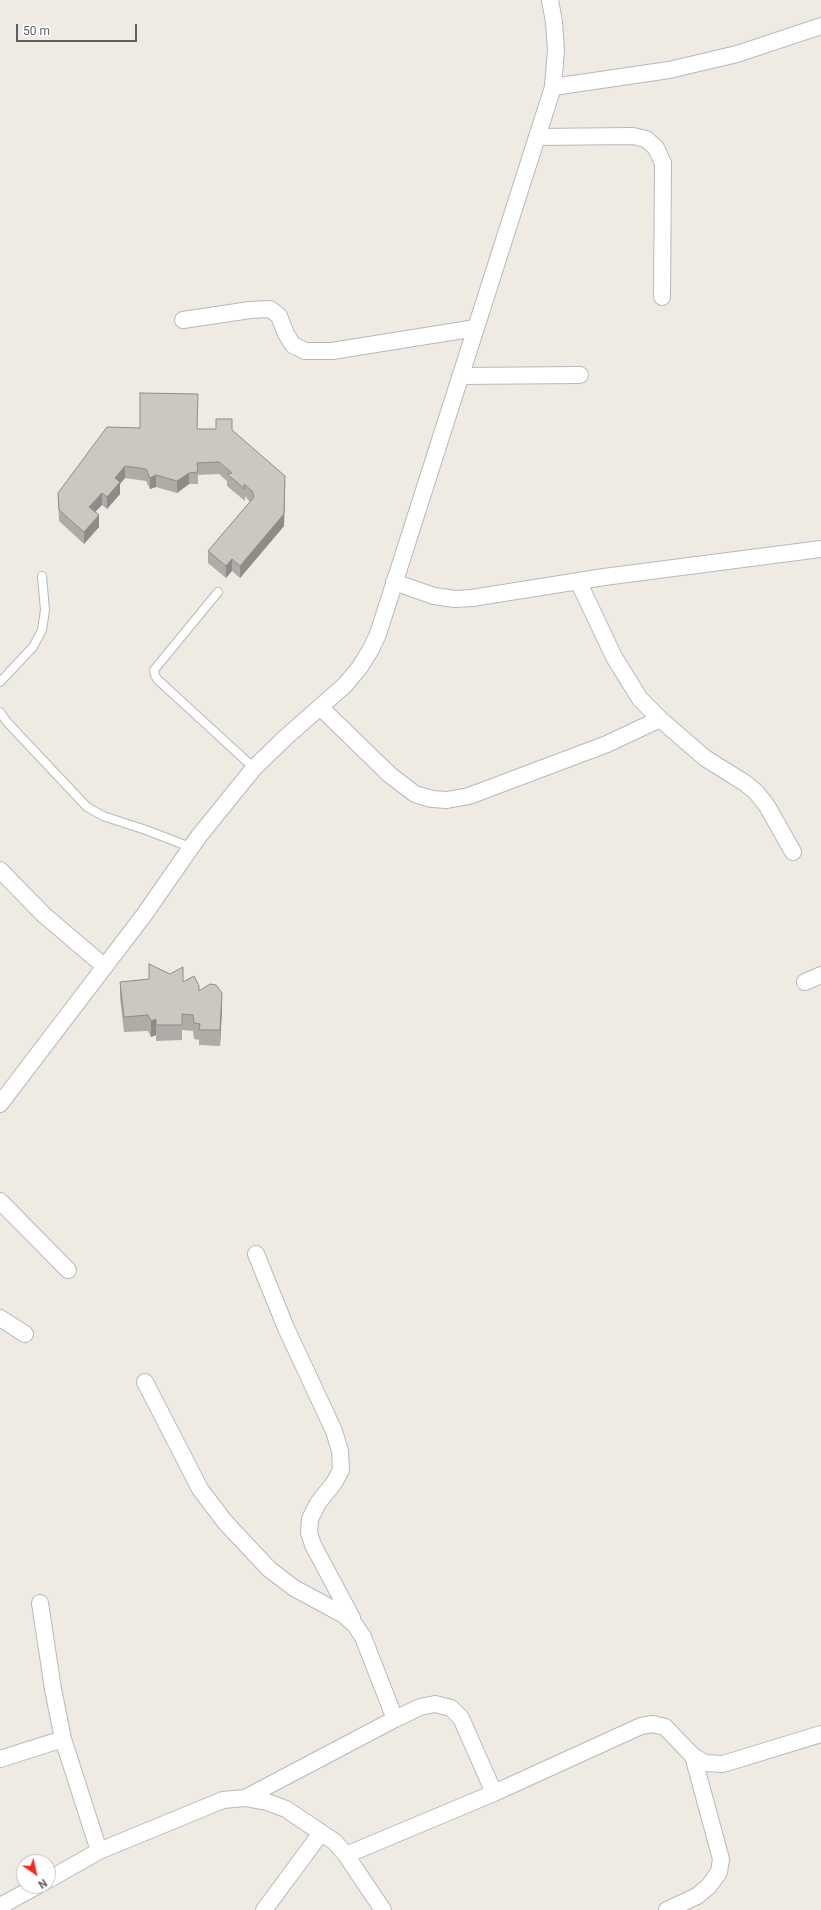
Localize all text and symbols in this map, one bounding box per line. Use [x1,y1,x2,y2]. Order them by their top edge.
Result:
scale bar [18,16,139,42]
text: 50 m [23,24,50,38]
north arrow [16,1854,56,1894]
text: N [36,1876,49,1891]

